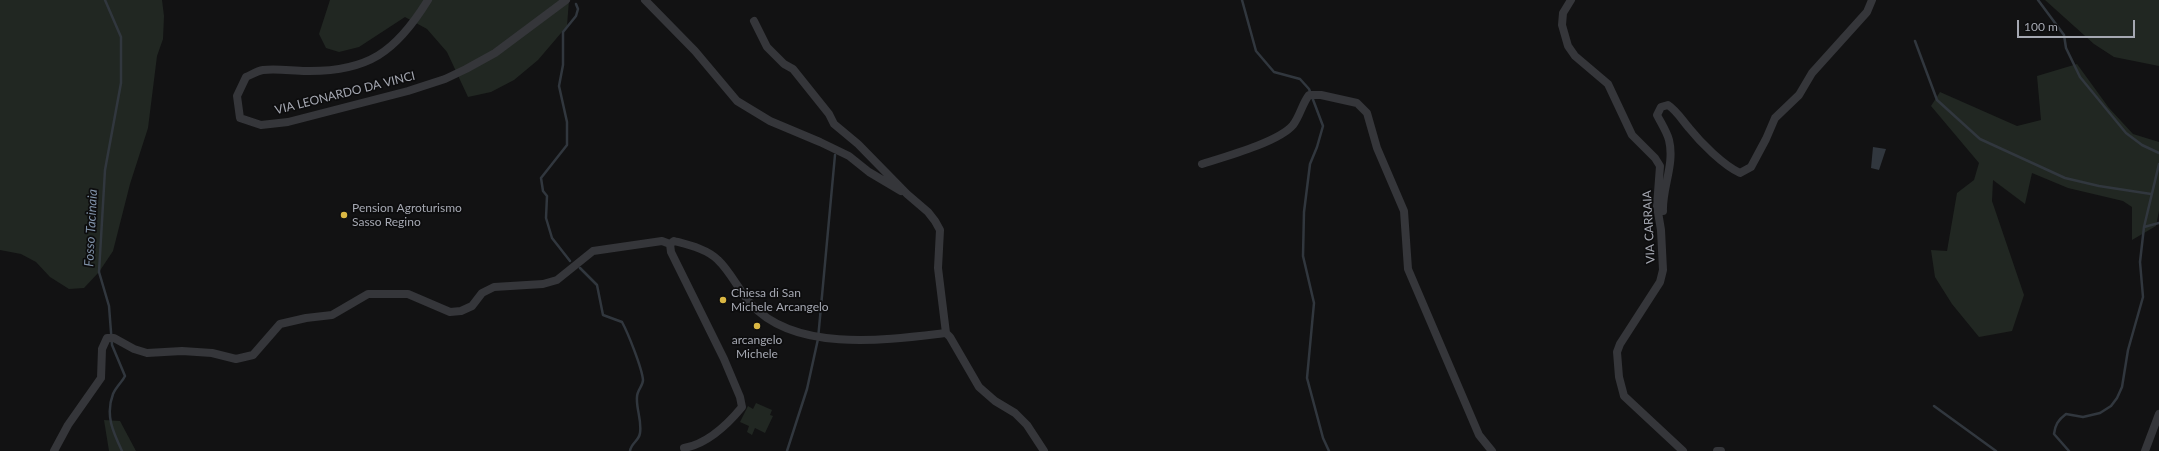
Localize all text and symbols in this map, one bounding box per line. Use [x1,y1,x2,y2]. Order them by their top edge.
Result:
scale bar [2019,12,2137,38]
text: 100 m [2024,19,2058,34]
street label: VIA LEONARDO DA VINCI [273,69,417,117]
water label: Fosso Tacinaia [81,189,101,267]
street label: VIA CARRAIA [1640,190,1658,264]
place label: Pension Agroturismo Sasso Regino [352,201,462,229]
marker: Pension Agroturismo Sasso Regino [339,210,349,220]
place label: Chiesa di San Michele Arcangelo [731,286,829,314]
marker: Chiesa di San Michele Arcangelo [718,295,728,305]
marker: arcangelo Michele [752,321,762,331]
place label: arcangelo Michele [732,333,782,361]

